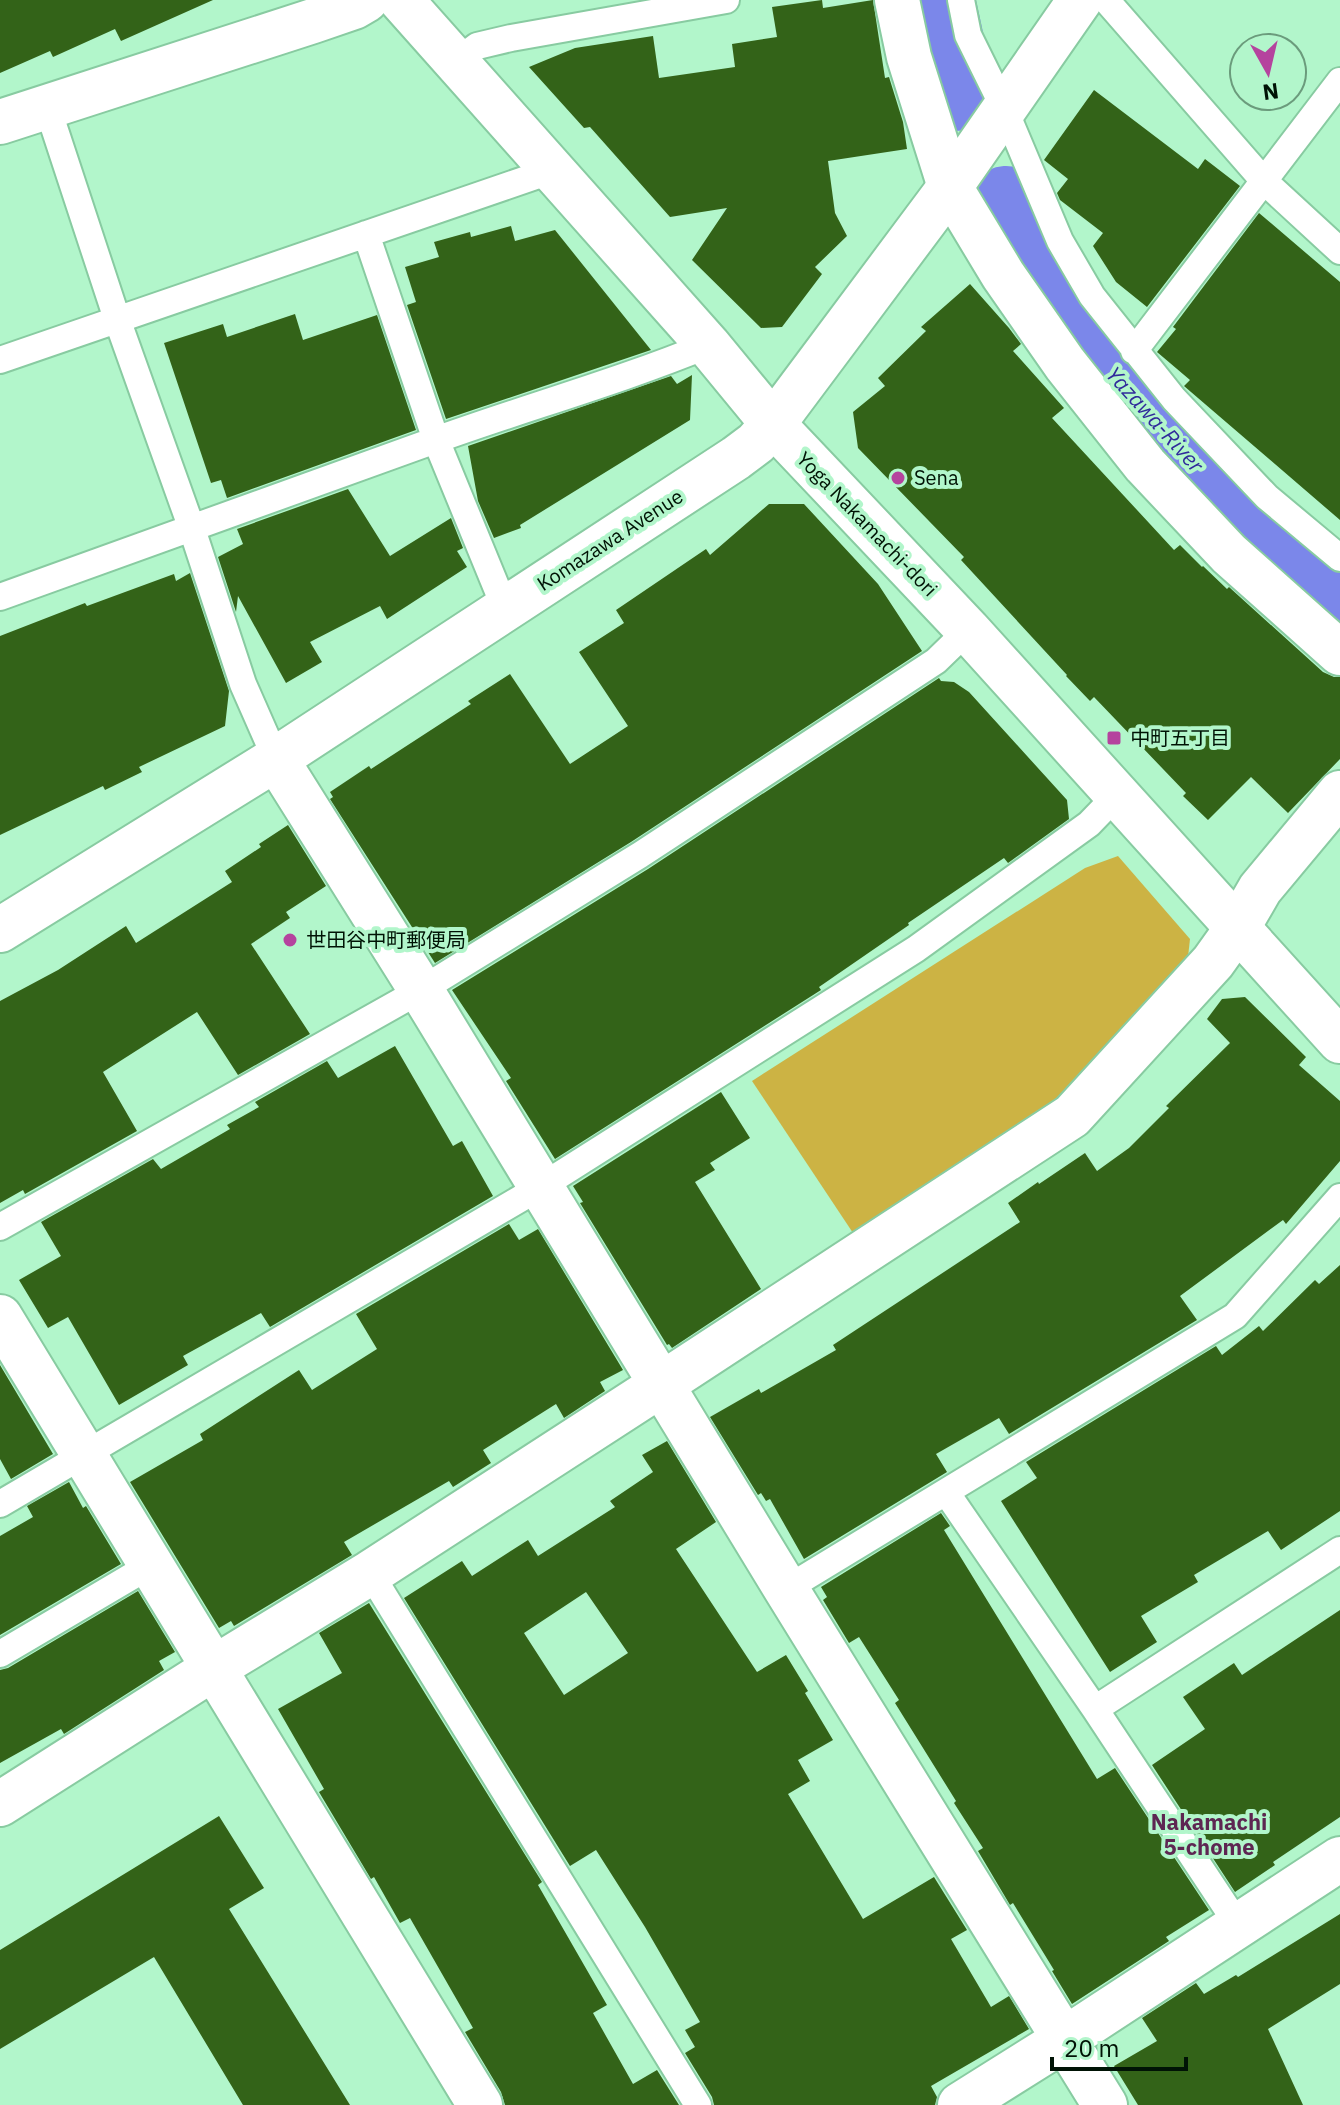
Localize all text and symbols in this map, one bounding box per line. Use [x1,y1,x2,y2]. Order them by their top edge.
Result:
north arrow [1228,32,1308,112]
text: N [1261,77,1281,108]
water label: Yazawa-River [1100,359,1211,479]
street label: Yoga Nakamachi-dori [791,445,944,602]
place label: Sena [914,464,959,491]
marker: Sena [889,469,907,487]
street label: Komazawa Avenue [532,482,688,597]
place label: 中町五丁目 [1130,724,1230,751]
marker: 中町五丁目 [1105,729,1123,747]
place label: 世田谷中町郵便局 [306,926,466,953]
marker: 世田谷中町郵便局 [281,931,299,949]
district label: Nakamachi 5-chome [1151,1807,1267,1861]
scale bar [1052,2021,1186,2071]
text: 20 m [1064,2032,1119,2064]

